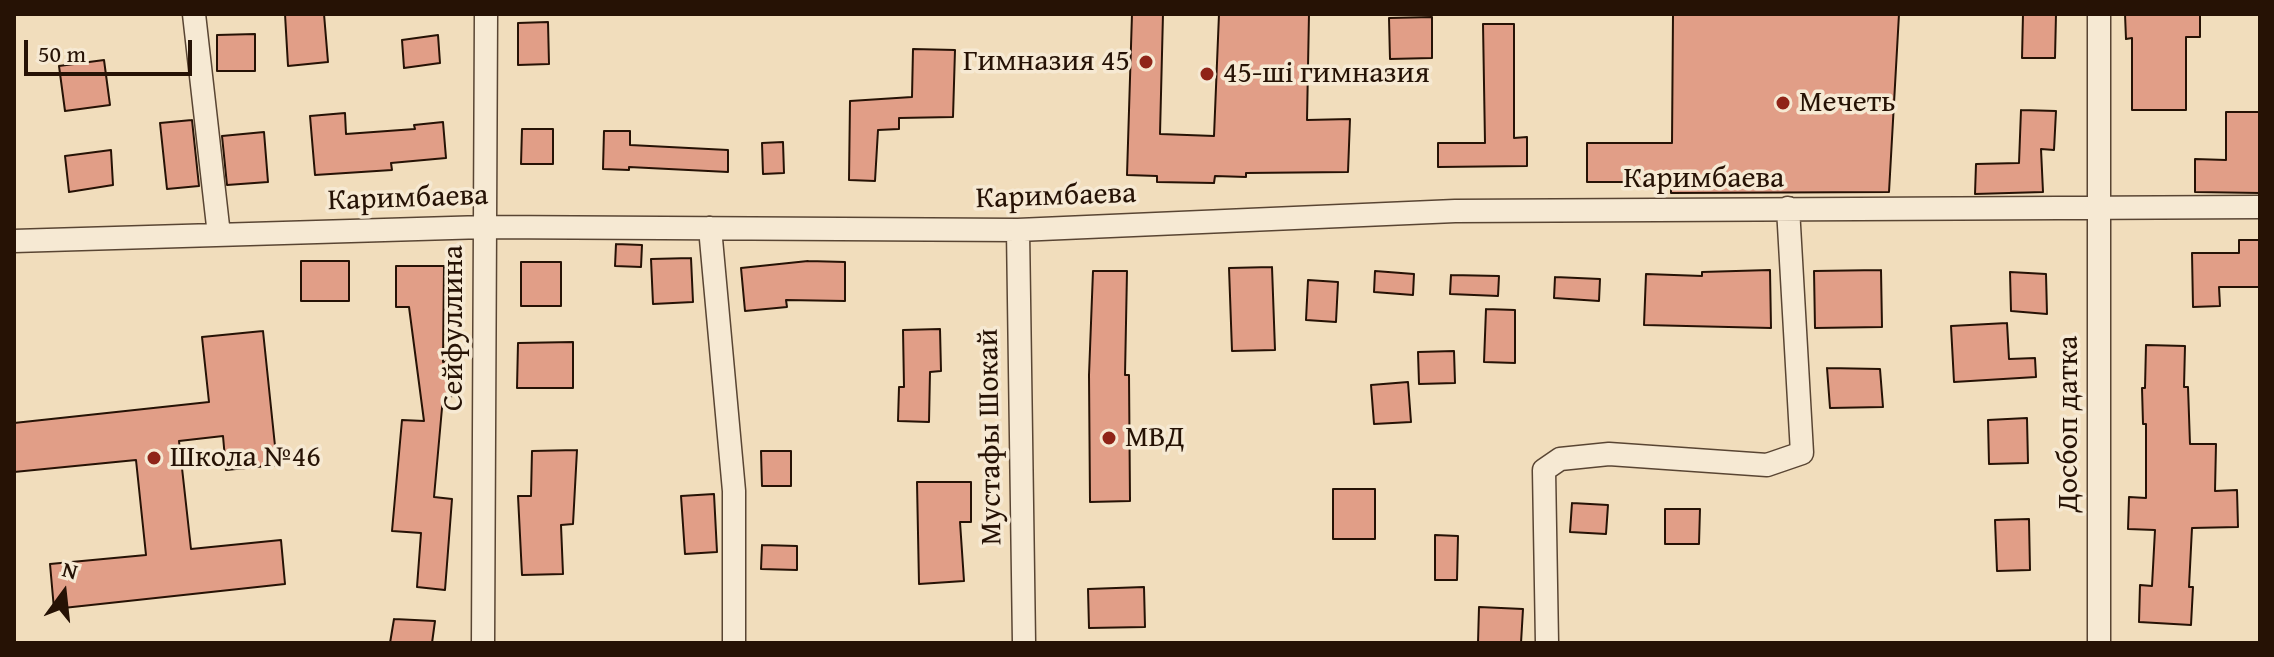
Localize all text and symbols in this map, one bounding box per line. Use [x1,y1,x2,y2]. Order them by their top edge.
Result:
scale bar [28,24,196,74]
text: 50 m [38,36,86,71]
place label: Гимназия 45 [963,44,1130,80]
marker: Гимназия 45 [1137,53,1155,71]
place label: 45-ші гимназия [1223,56,1430,92]
marker: 45-ші гимназия [1198,65,1216,83]
place label: Мечеть [1799,85,1895,121]
marker: Мечеть [1774,94,1792,112]
street label: Каримбаева [1624,161,1784,197]
street label: Каримбаева [975,176,1137,218]
street label: Каримбаева [327,178,489,220]
street label: Сейфуллина [436,245,472,411]
street label: Мустафы Шокай [971,328,1011,546]
street label: Досбоп датка [2051,335,2087,513]
place label: МВД [1125,420,1185,456]
marker: МВД [1100,429,1118,447]
place label: Школа №46 [170,440,321,476]
marker: Школа №46 [145,449,163,467]
text: N [59,552,81,587]
north arrow [24,553,104,633]

